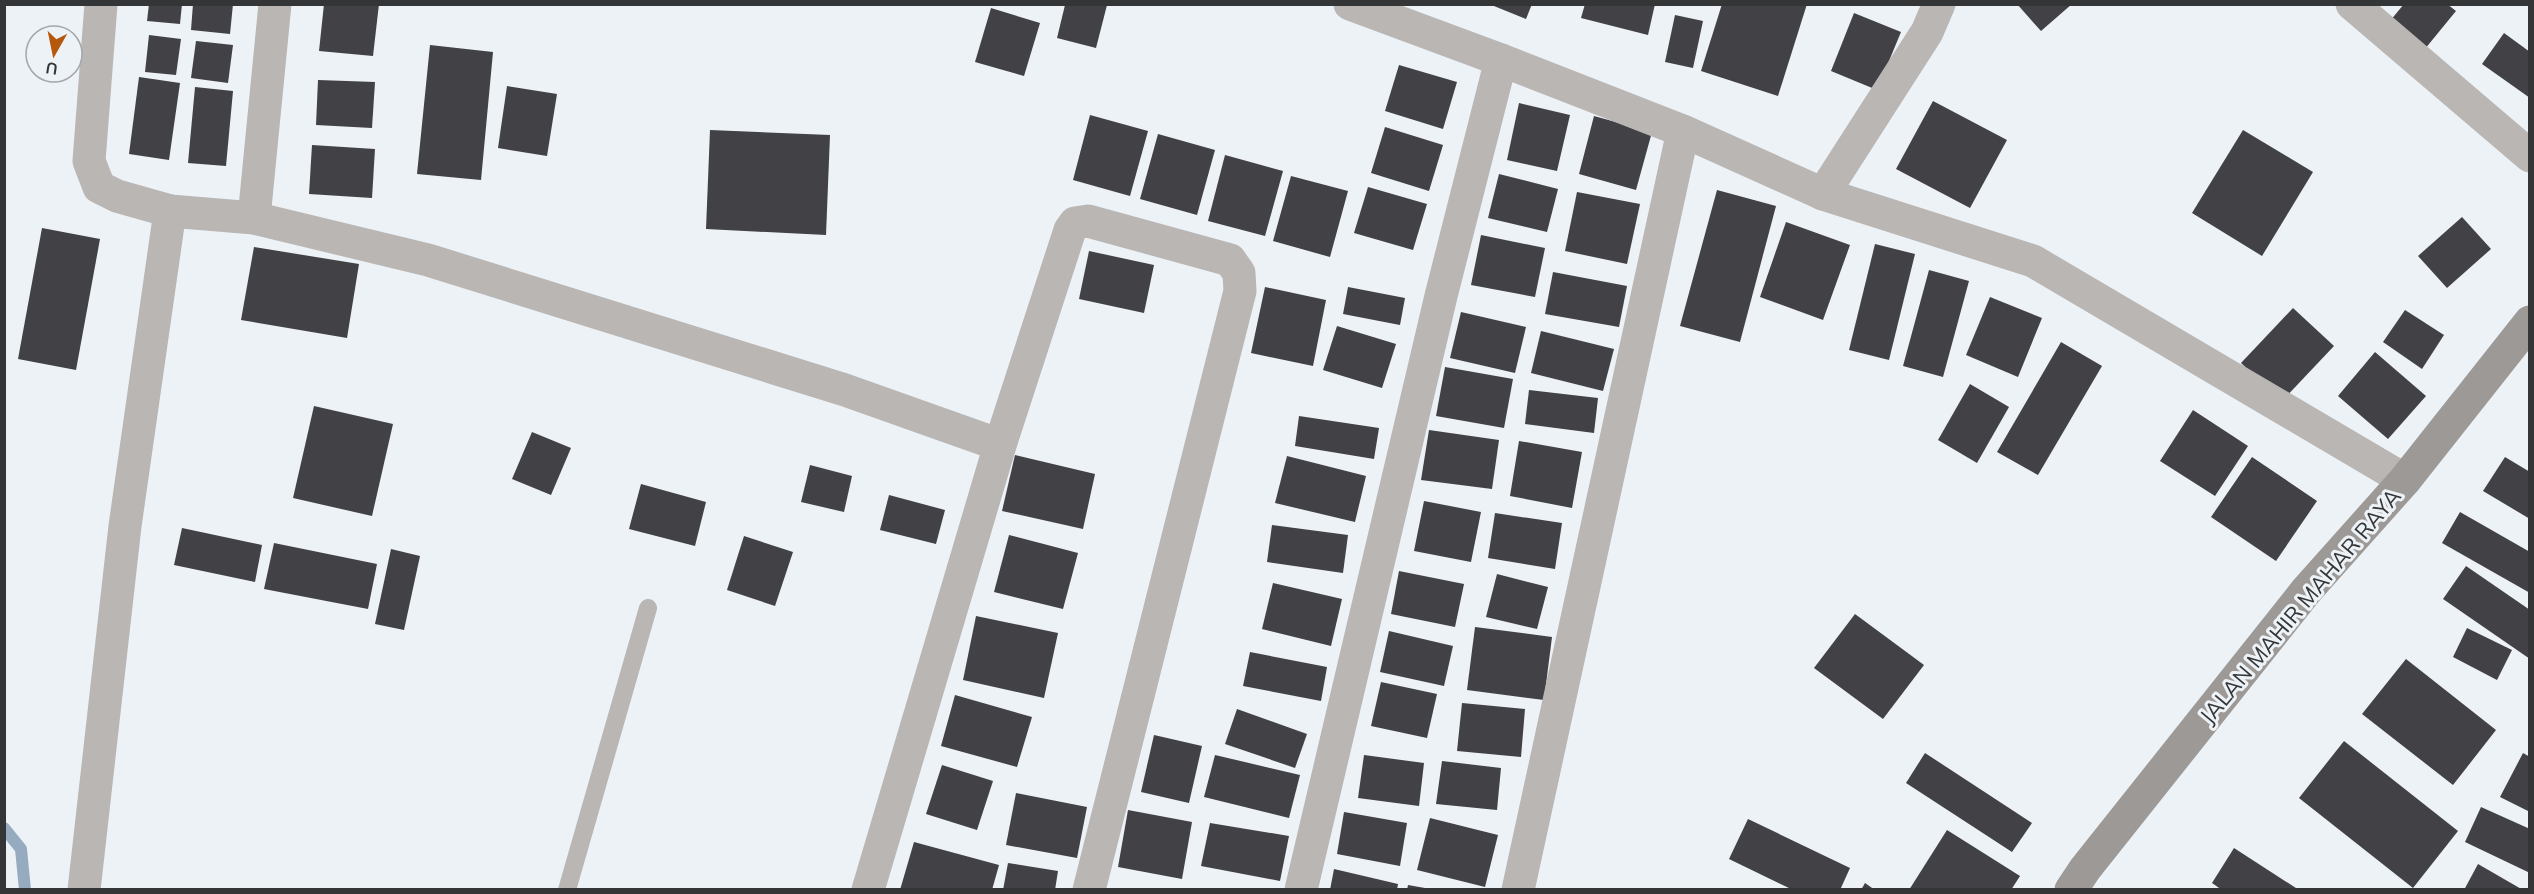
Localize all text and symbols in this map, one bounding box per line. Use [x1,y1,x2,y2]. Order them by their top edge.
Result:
north arrow [24,24,84,84]
text: U [44,58,59,80]
street label: JALAN MAHIR MAHAR RAYA [2193,483,2407,729]

